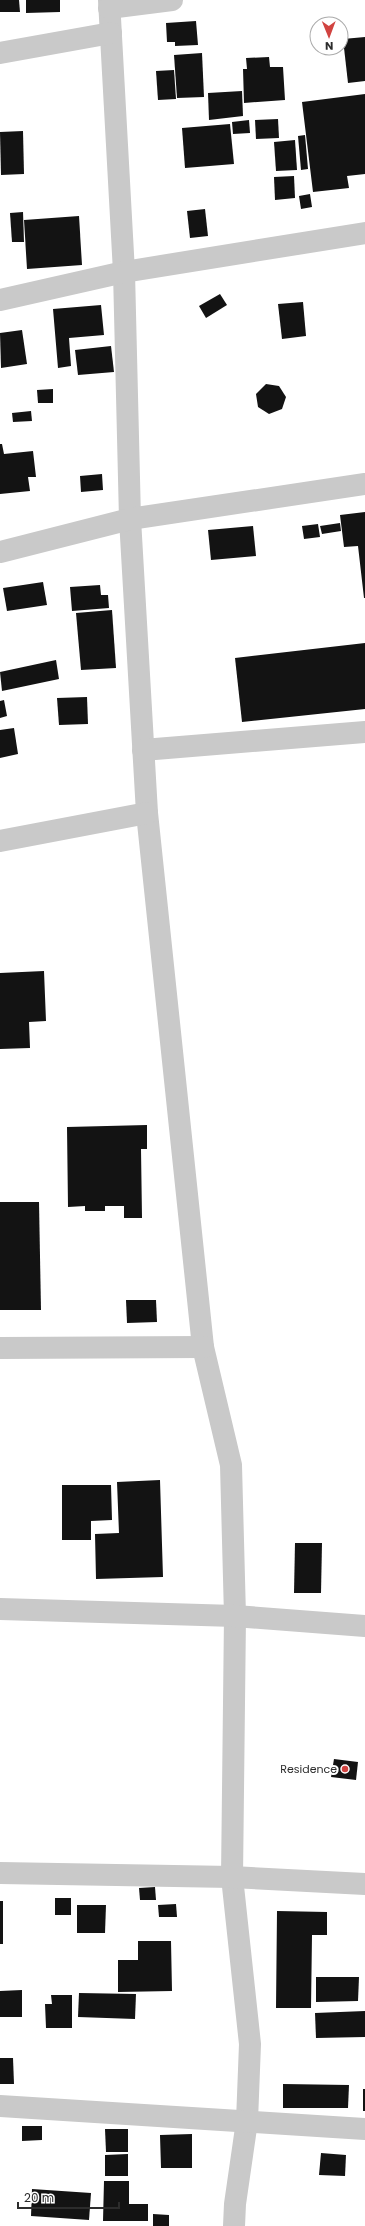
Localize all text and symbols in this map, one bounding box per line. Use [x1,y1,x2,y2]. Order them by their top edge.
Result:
north arrow [309,16,349,56]
text: N [325,38,333,54]
place label: Residence [280,1761,337,1777]
marker: Residence [340,1764,350,1774]
scale bar [18,2184,119,2210]
text: 20 m [24,2189,54,2206]

